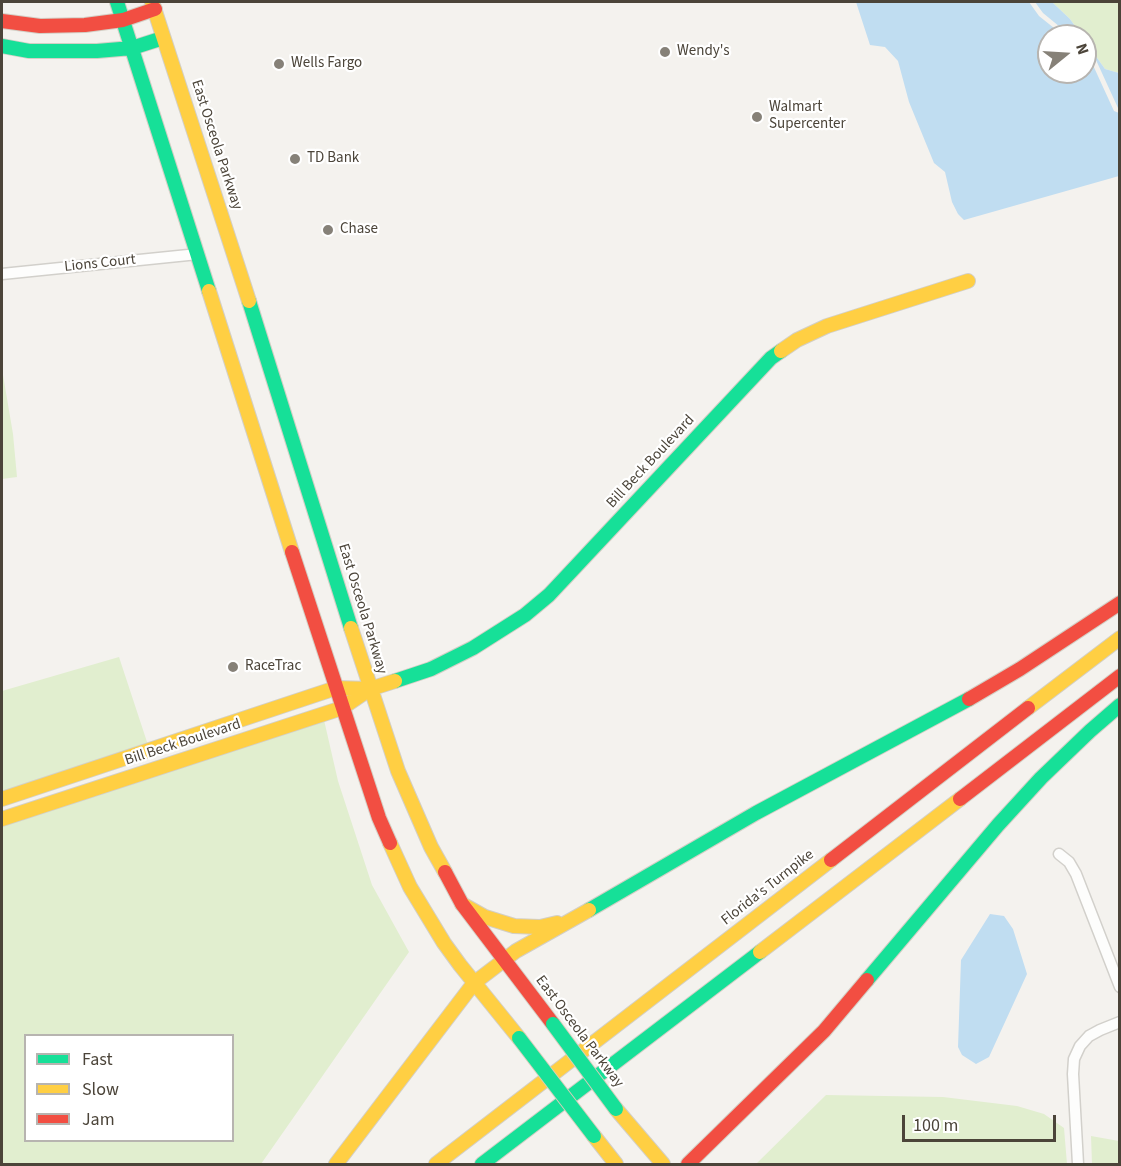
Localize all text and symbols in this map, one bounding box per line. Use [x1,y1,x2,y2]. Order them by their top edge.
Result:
north arrow [1037,24,1097,84]
text: N [1070,41,1094,58]
place label: Wendy's [677,43,729,61]
marker: Wendy's [658,45,672,59]
place label: Wells Fargo [291,55,362,73]
marker: Wells Fargo [272,57,286,71]
street label: East Osceola Parkway [187,78,245,212]
place label: Walmart Supercenter [769,99,846,134]
marker: Walmart Supercenter [750,110,764,124]
place label: TD Bank [307,150,359,168]
marker: TD Bank [288,152,302,166]
place label: Chase [340,221,378,239]
marker: Chase [321,223,335,237]
street label: Lions Court [63,251,137,277]
street label: Bill Beck Boulevard [603,412,699,512]
street label: East Osceola Parkway [334,542,390,676]
place label: RaceTrac [245,658,301,676]
marker: RaceTrac [226,660,240,674]
street label: Bill Beck Boulevard [123,716,243,770]
street label: Florida's Turnpike [718,846,818,930]
street label: East Osceola Parkway [531,972,627,1092]
legend [24,1034,234,1142]
text: Fast [82,1047,113,1072]
text: Slow [82,1077,119,1102]
scale bar [905,1103,1060,1141]
text: Jam [82,1107,115,1132]
text: 100 m [913,1113,958,1138]

